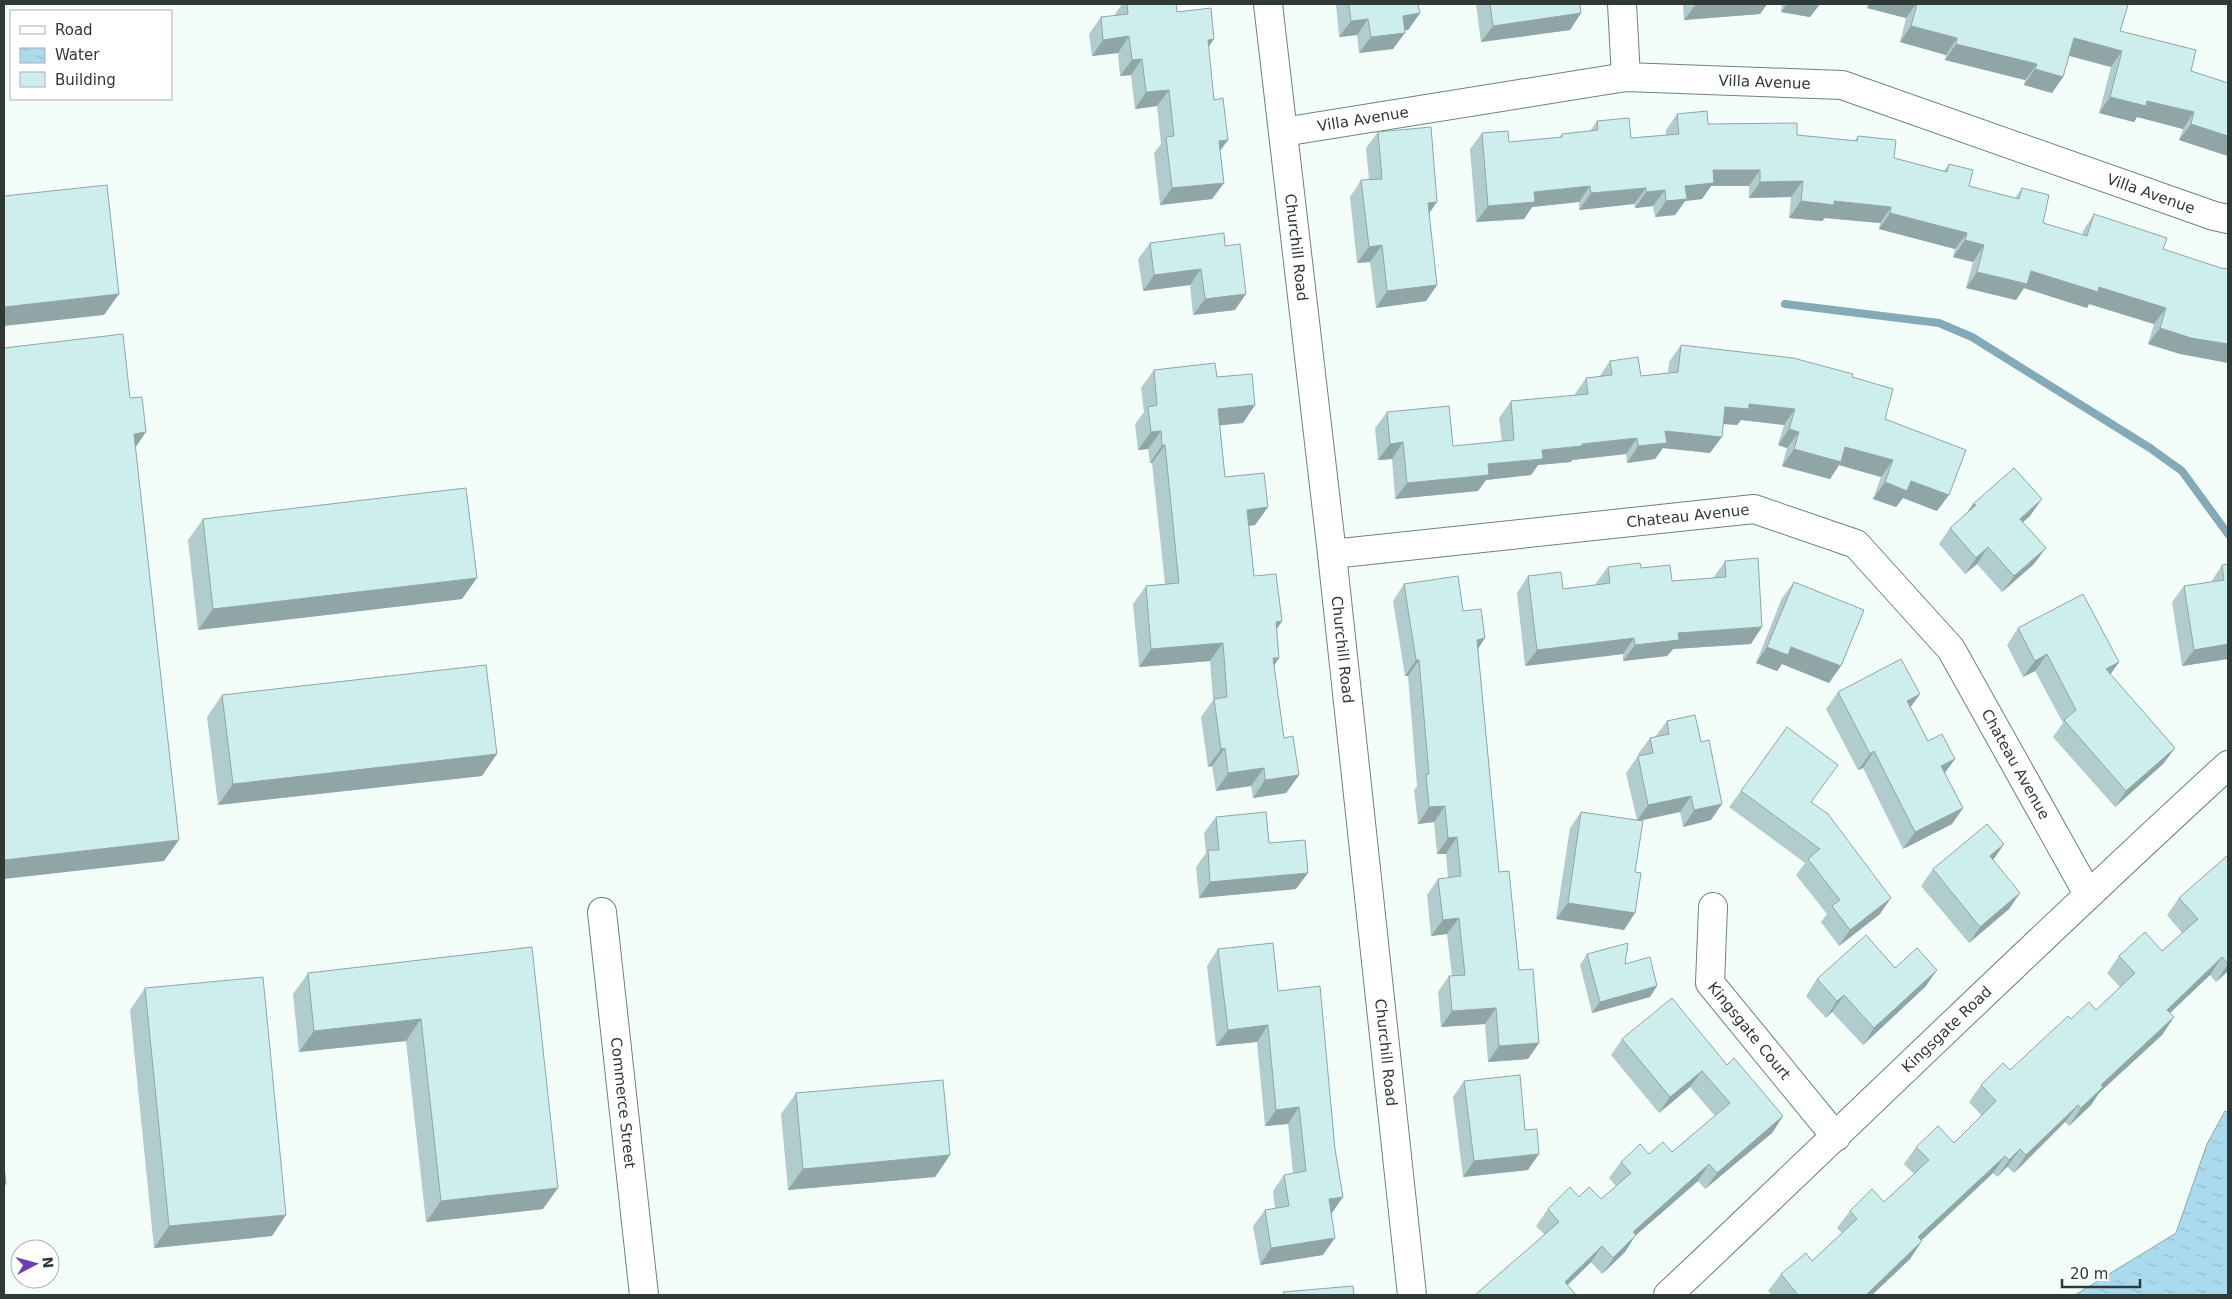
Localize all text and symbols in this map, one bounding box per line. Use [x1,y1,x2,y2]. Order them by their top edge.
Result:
legend [10,10,172,100]
text: Road [55,21,93,39]
text: Water [55,46,100,64]
text: Building [55,71,116,89]
street label: Villa Avenue [1718,71,1811,93]
street label: Villa Avenue [1316,103,1410,135]
street label: Villa Avenue [2104,170,2197,218]
street label: Churchill Road [1281,193,1312,302]
street label: Chateau Avenue [1626,501,1750,532]
street label: Churchill Road [1328,595,1357,704]
street label: Chateau Avenue [1977,706,2054,823]
street label: Kingsgate Court [1704,979,1794,1083]
street label: Kingsgate Road [1898,982,1995,1076]
street label: Churchill Road [1371,998,1401,1107]
street label: Commerce Street [607,1036,639,1169]
north arrow [10,1239,60,1289]
text: N [39,1256,56,1269]
scale bar [2062,1256,2140,1288]
text: 20 m [2070,1265,2108,1283]

